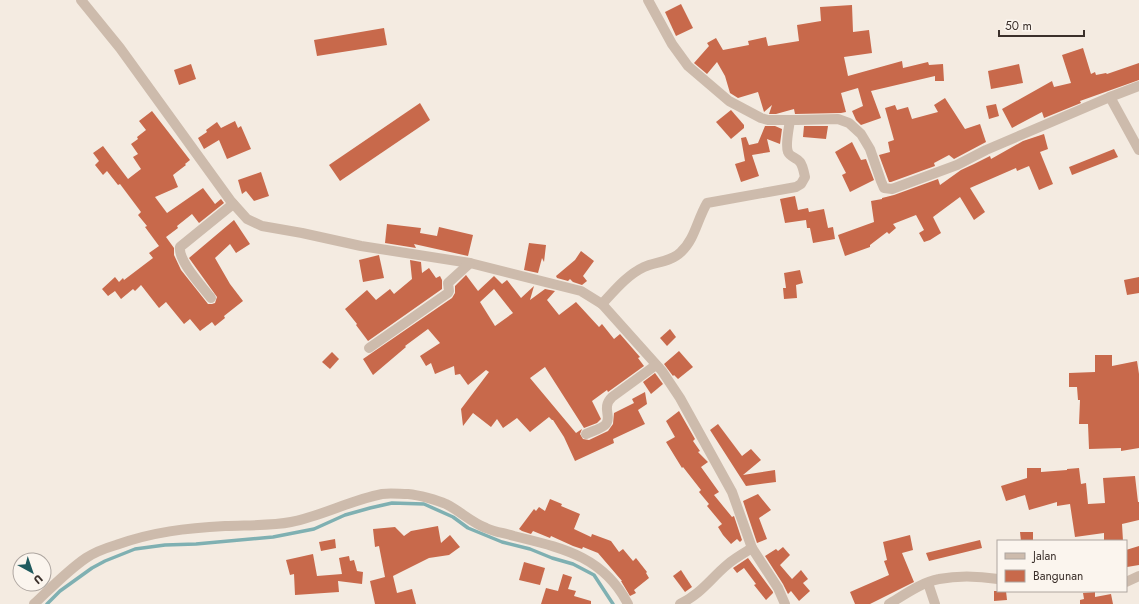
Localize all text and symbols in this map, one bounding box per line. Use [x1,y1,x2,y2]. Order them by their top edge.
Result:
scale bar [999,12,1084,38]
text: 50 m [1005,17,1032,35]
legend [997,540,1127,592]
text: Jalan [1031,547,1056,565]
north arrow [12,552,52,592]
text: Bangunan [1033,567,1083,585]
text: U [30,571,47,588]

